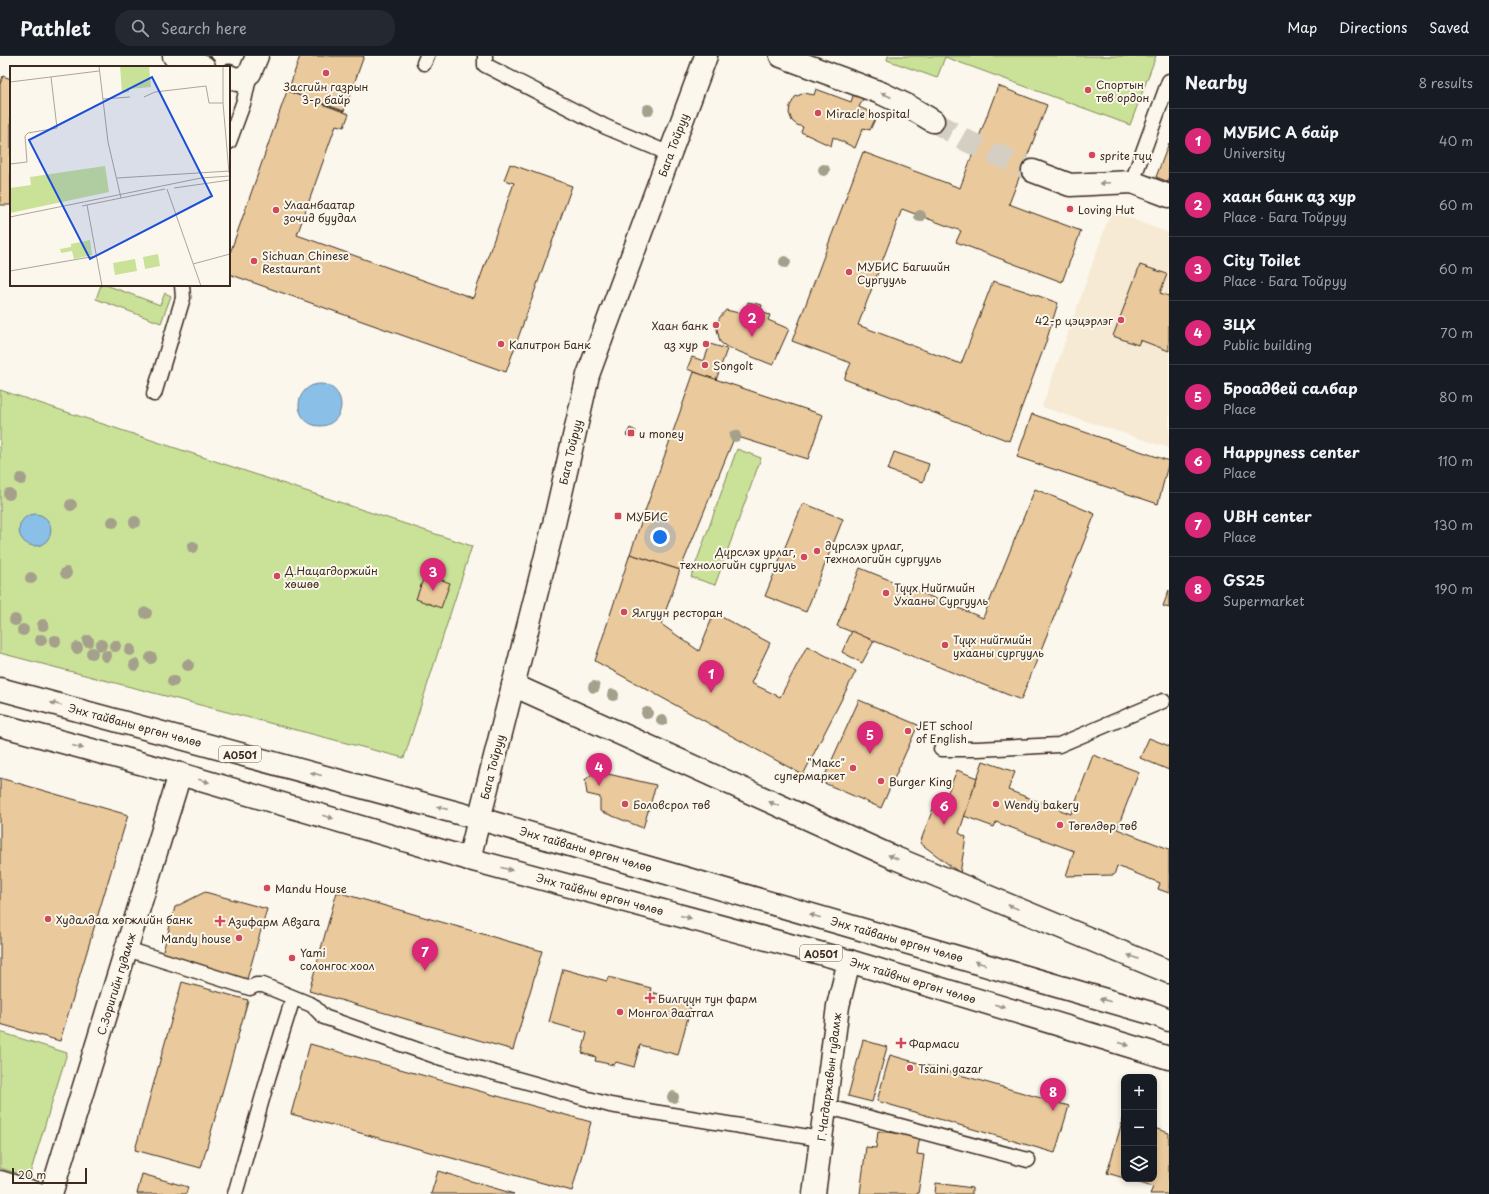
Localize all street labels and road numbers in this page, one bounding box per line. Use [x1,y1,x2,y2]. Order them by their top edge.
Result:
street label: Бага Тойруу [654,111,692,179]
street label: Бага Тойруу [554,418,586,486]
street label: Энх тайваны өргөн чөлөө [66,699,204,751]
street label: Бага Тойруу [476,733,508,801]
road number: A0501 [219,746,261,762]
street label: Энх тайваны өргөн чөлөө [518,822,654,876]
street label: Энх тайвны өргөн чөлөө [534,869,666,919]
street label: Энх тайваны өргөн чөлөө [829,912,965,966]
street label: С.Зоригийн гудамж [92,931,140,1037]
road number: A0501 [800,945,842,961]
street label: Энх тайвны өргөн чөлөө [848,953,978,1007]
street label: Г.Чагдаржавын гудамж [813,1012,845,1142]

